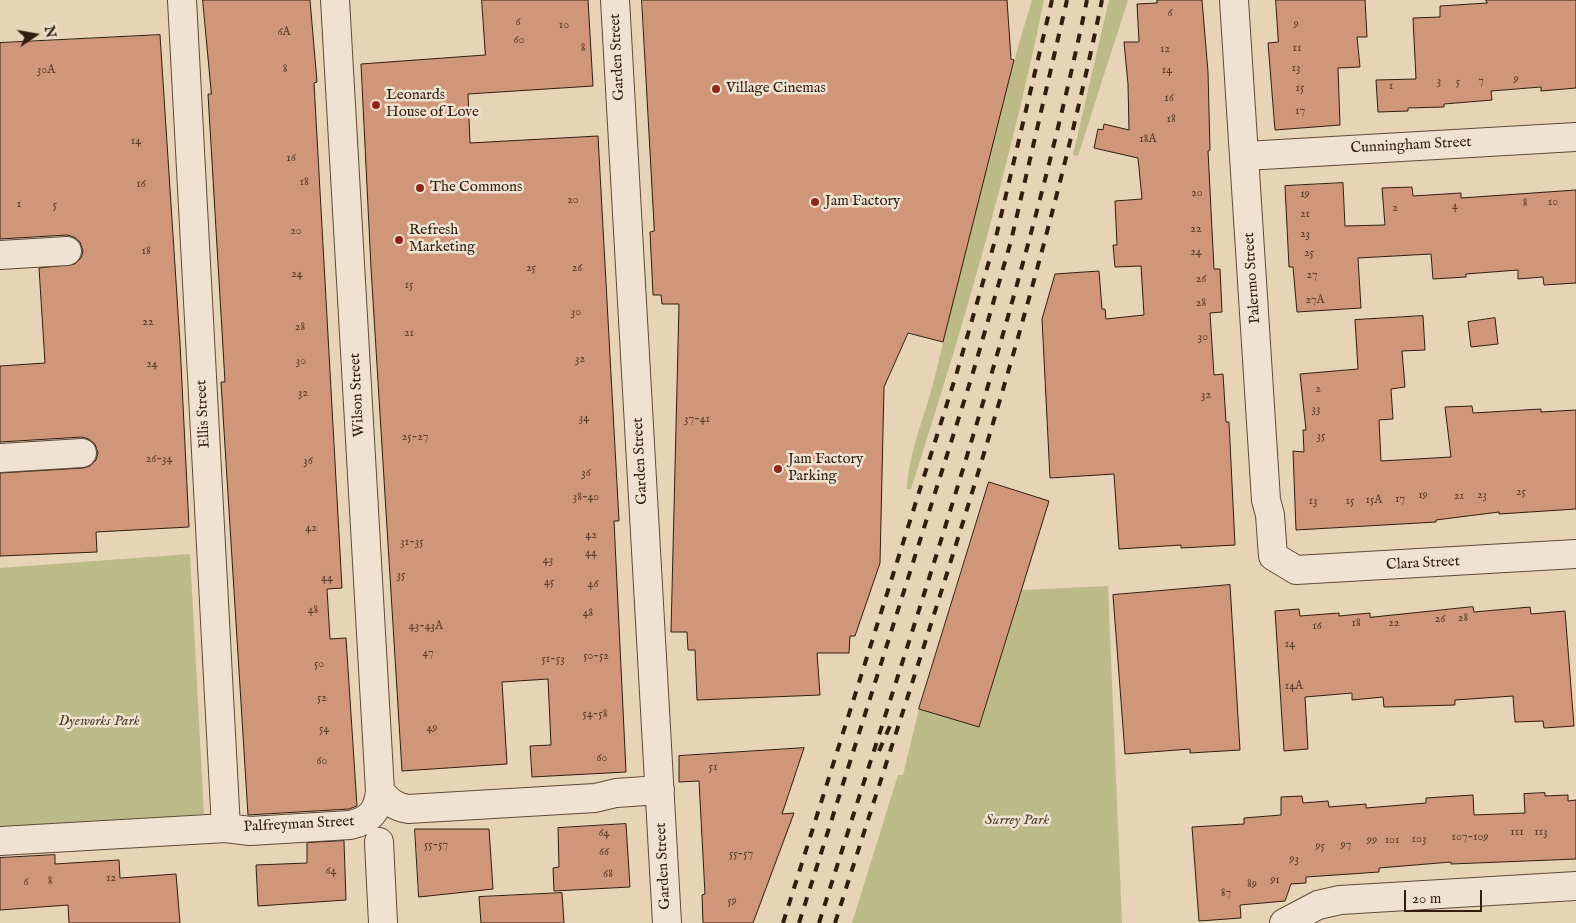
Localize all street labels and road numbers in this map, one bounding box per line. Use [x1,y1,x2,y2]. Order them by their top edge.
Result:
street label: Garden Street [607,13,629,101]
street label: Cunningham Street [1350,134,1472,158]
street label: Palermo Street [1241,232,1265,324]
street label: Wilson Street [347,352,369,438]
street label: Ellis Street [193,379,215,449]
street label: Garden Street [630,417,652,505]
street label: Clara Street [1386,553,1460,575]
street label: Palfreyman Street [243,813,355,837]
street label: Garden Street [653,822,675,910]

